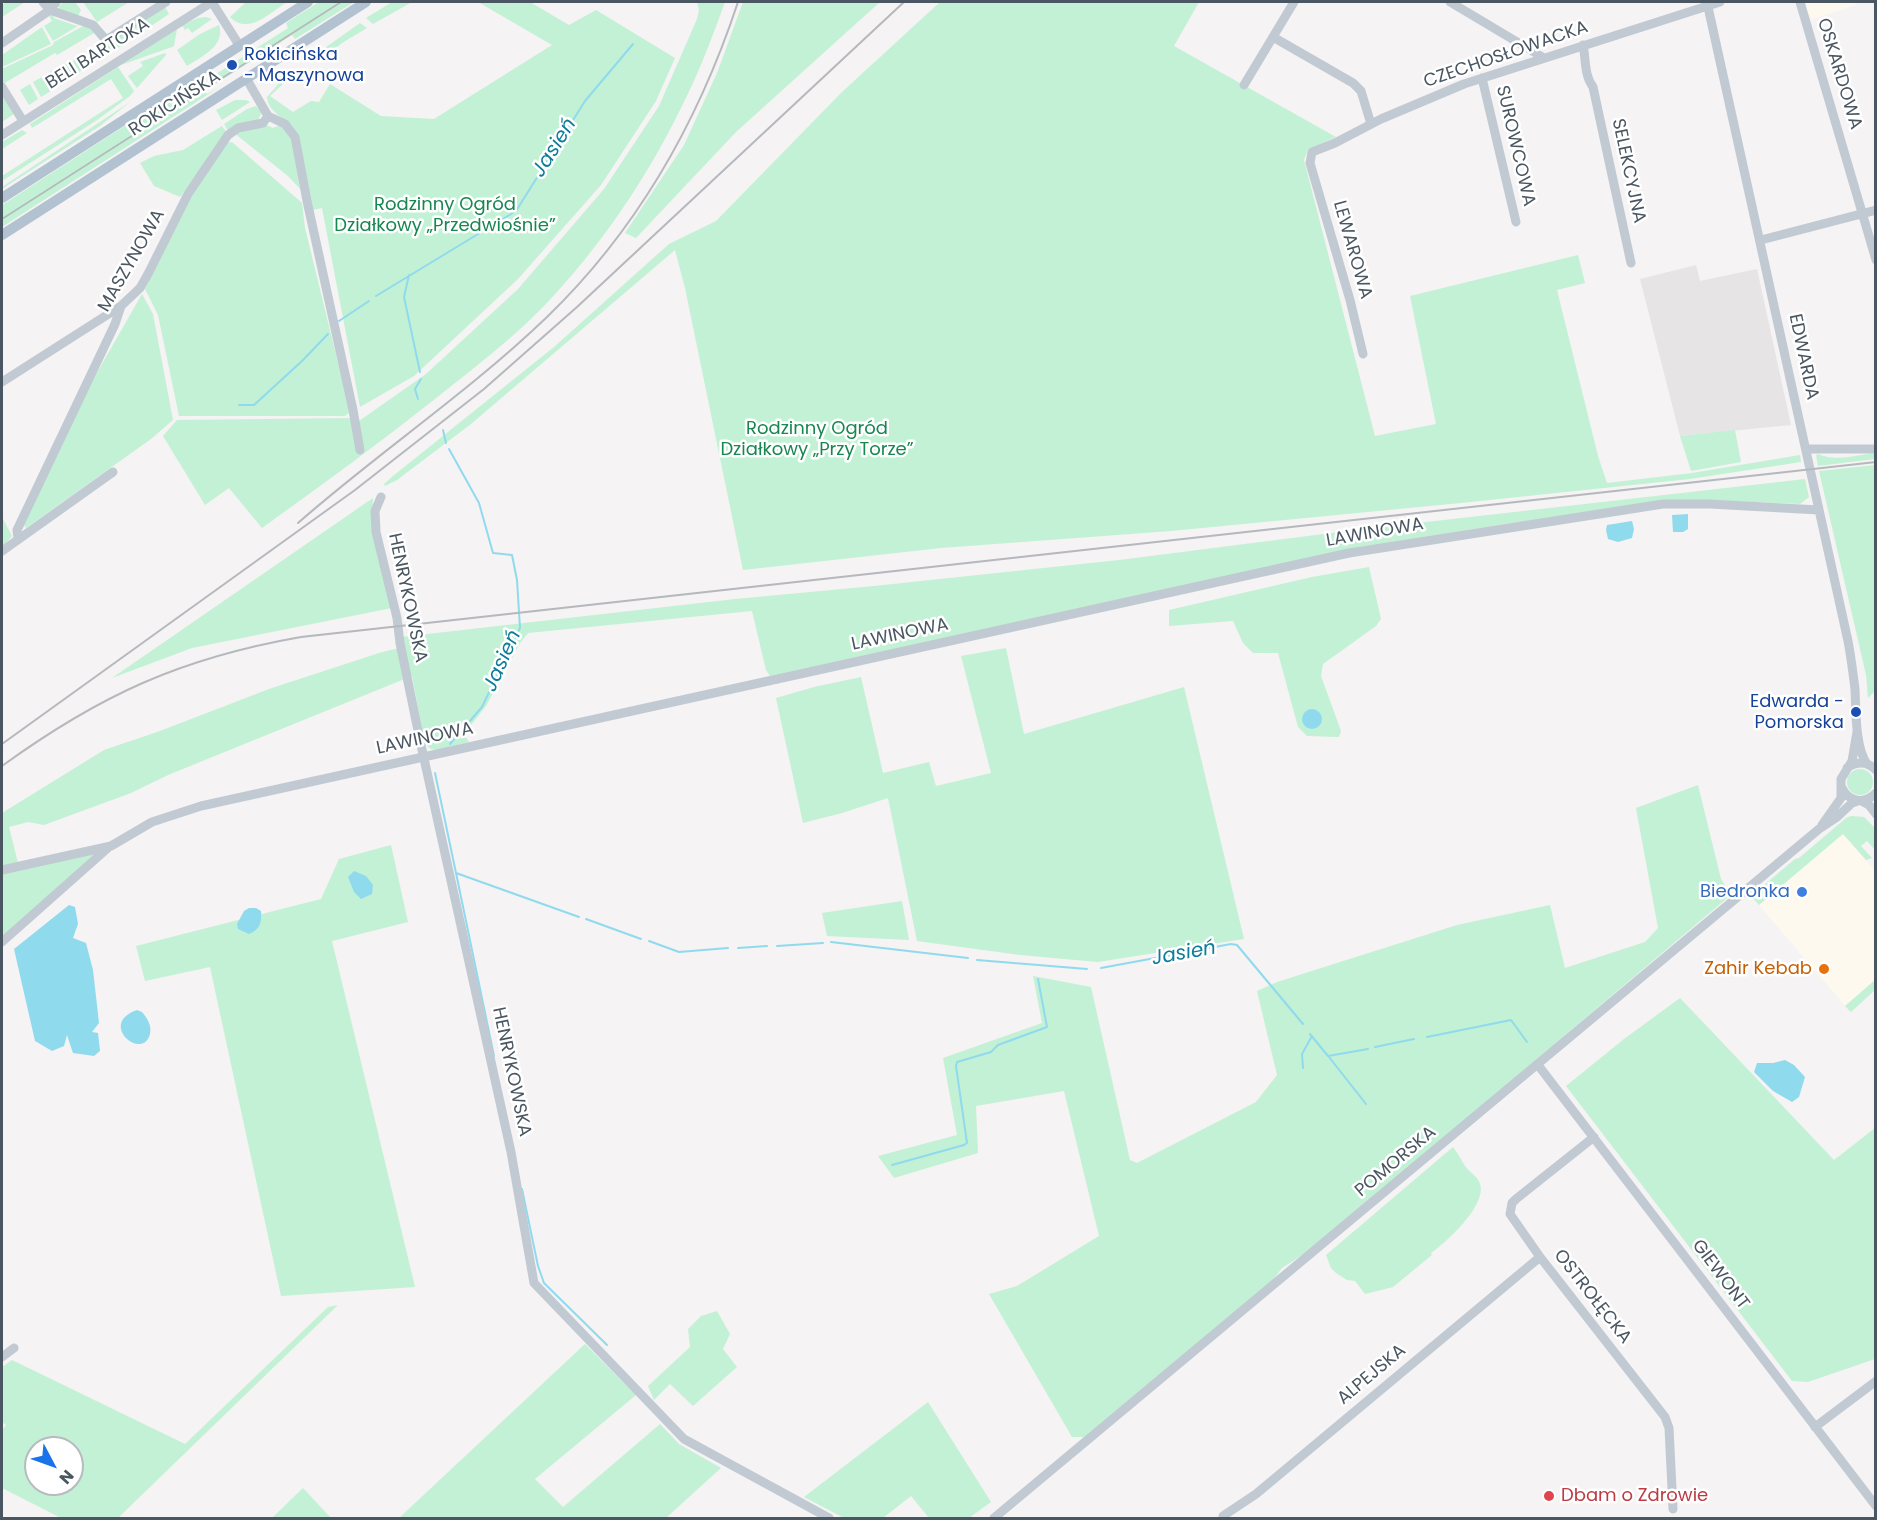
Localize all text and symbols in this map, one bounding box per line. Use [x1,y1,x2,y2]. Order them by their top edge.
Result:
street label: BELI BARTOKA [42,14,154,94]
street label: OSKARDOWA [1812,16,1866,132]
street label: CZECHOSŁOWACKA [1421,17,1591,93]
place label: Rokicińska - Maszynowa [244,44,364,86]
marker: Rokicińska - Maszynowa [225,58,239,72]
street label: ROKICIŃSKA [125,66,225,142]
street label: SUROWCOWA [1491,84,1539,208]
water label: Jasień [528,114,582,182]
street label: SELEKCYJNA [1606,117,1650,225]
park label: Rodzinny Ogród Działkowy „Przedwiośnie” [334,194,556,236]
street label: LEWAROWA [1328,198,1376,302]
street label: MASZYNOWA [94,206,170,316]
street label: EDWARDA [1783,312,1823,402]
park label: Rodzinny Ogród Działkowy „Przy Torze” [720,418,914,460]
street label: LAWINOWA [1325,514,1425,552]
street label: HENRYKOWSKA [383,531,431,665]
street label: LAWINOWA [850,614,950,656]
water label: Jasień [479,627,527,695]
place label: Edwarda - Pomorska [1750,691,1844,734]
marker: Edwarda - Pomorska [1849,705,1863,719]
street label: LAWINOWA [375,718,475,760]
place label: Biedronka [1700,881,1790,903]
marker: Biedronka [1795,885,1809,899]
water label: Jasień [1150,937,1218,971]
place label: Zahir Kebab [1704,958,1812,980]
marker: Zahir Kebab [1817,962,1831,976]
street label: HENRYKOWSKA [487,1005,535,1139]
street label: POMORSKA [1351,1122,1441,1202]
street label: GIEWONT [1687,1236,1753,1314]
street label: OSTROŁĘCKA [1549,1246,1635,1348]
street label: ALPEJSKA [1333,1340,1411,1410]
north arrow [24,1436,84,1496]
text: N [54,1465,79,1489]
place label: Dbam o Zdrowie [1561,1485,1708,1507]
marker: Dbam o Zdrowie [1542,1489,1556,1503]

